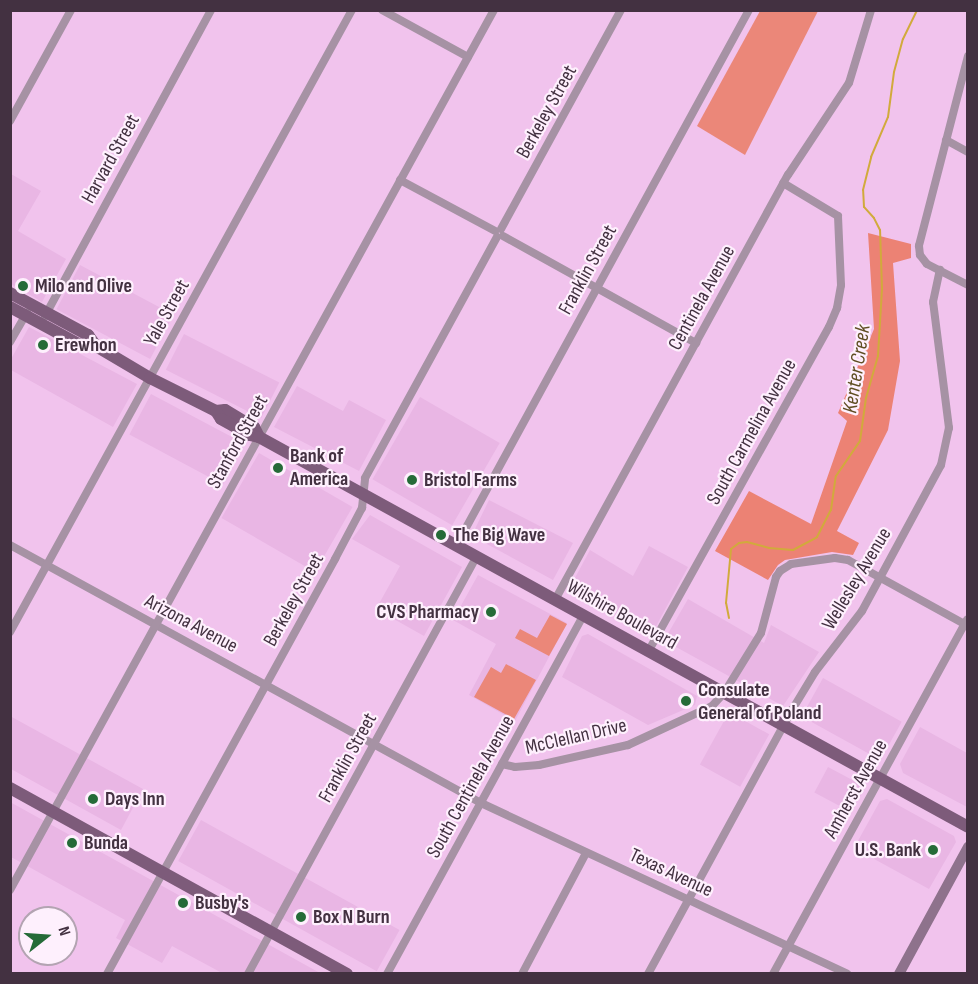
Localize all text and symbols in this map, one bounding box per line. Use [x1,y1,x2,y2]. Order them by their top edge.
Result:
street label: Berkeley Street [512,61,582,163]
street label: Harvard Street [77,110,145,208]
street label: Franklin Street [554,221,622,319]
street label: Centinela Avenue [663,241,741,355]
place label: Milo and Olive [35,274,132,298]
street label: Yale Street [139,276,195,350]
marker: Milo and Olive [16,279,30,293]
water label: Kenter Creek [838,323,876,415]
place label: Erewhon [55,333,117,357]
marker: Erewhon [36,338,50,352]
street label: South Carmelina Avenue [702,355,802,509]
street label: Stanford Street [202,391,274,493]
place label: Bank of America [290,444,348,491]
marker: Bank of America [271,461,285,475]
place label: Bristol Farms [424,468,517,492]
marker: Bristol Farms [405,473,419,487]
place label: The Big Wave [453,523,545,547]
street label: Wellesley Avenue [817,524,897,634]
marker: The Big Wave [434,528,448,542]
street label: Berkeley Street [259,549,329,651]
street label: Wilshire Boulevard [563,575,681,655]
street label: Arizona Avenue [140,589,242,659]
place label: CVS Pharmacy [376,600,479,624]
marker: CVS Pharmacy [484,605,498,619]
place label: Consulate General of Poland [698,678,821,725]
marker: Consulate General of Poland [679,694,693,708]
street label: Franklin Street [314,709,382,807]
street label: South Centinela Avenue [422,712,520,862]
street label: McClellan Drive [523,714,629,760]
street label: Amherst Avenue [819,735,893,843]
place label: Days Inn [105,787,165,811]
marker: Days Inn [86,792,100,806]
place label: Bunda [84,831,128,855]
marker: Bunda [65,836,79,850]
place label: U.S. Bank [855,838,921,862]
street label: Texas Avenue [626,843,716,903]
marker: U.S. Bank [926,843,940,857]
place label: Busby's [195,891,249,915]
marker: Busby's [176,896,190,910]
place label: Box N Burn [313,905,390,929]
north arrow [18,906,78,966]
marker: Box N Burn [294,910,308,924]
text: N [53,924,74,938]

